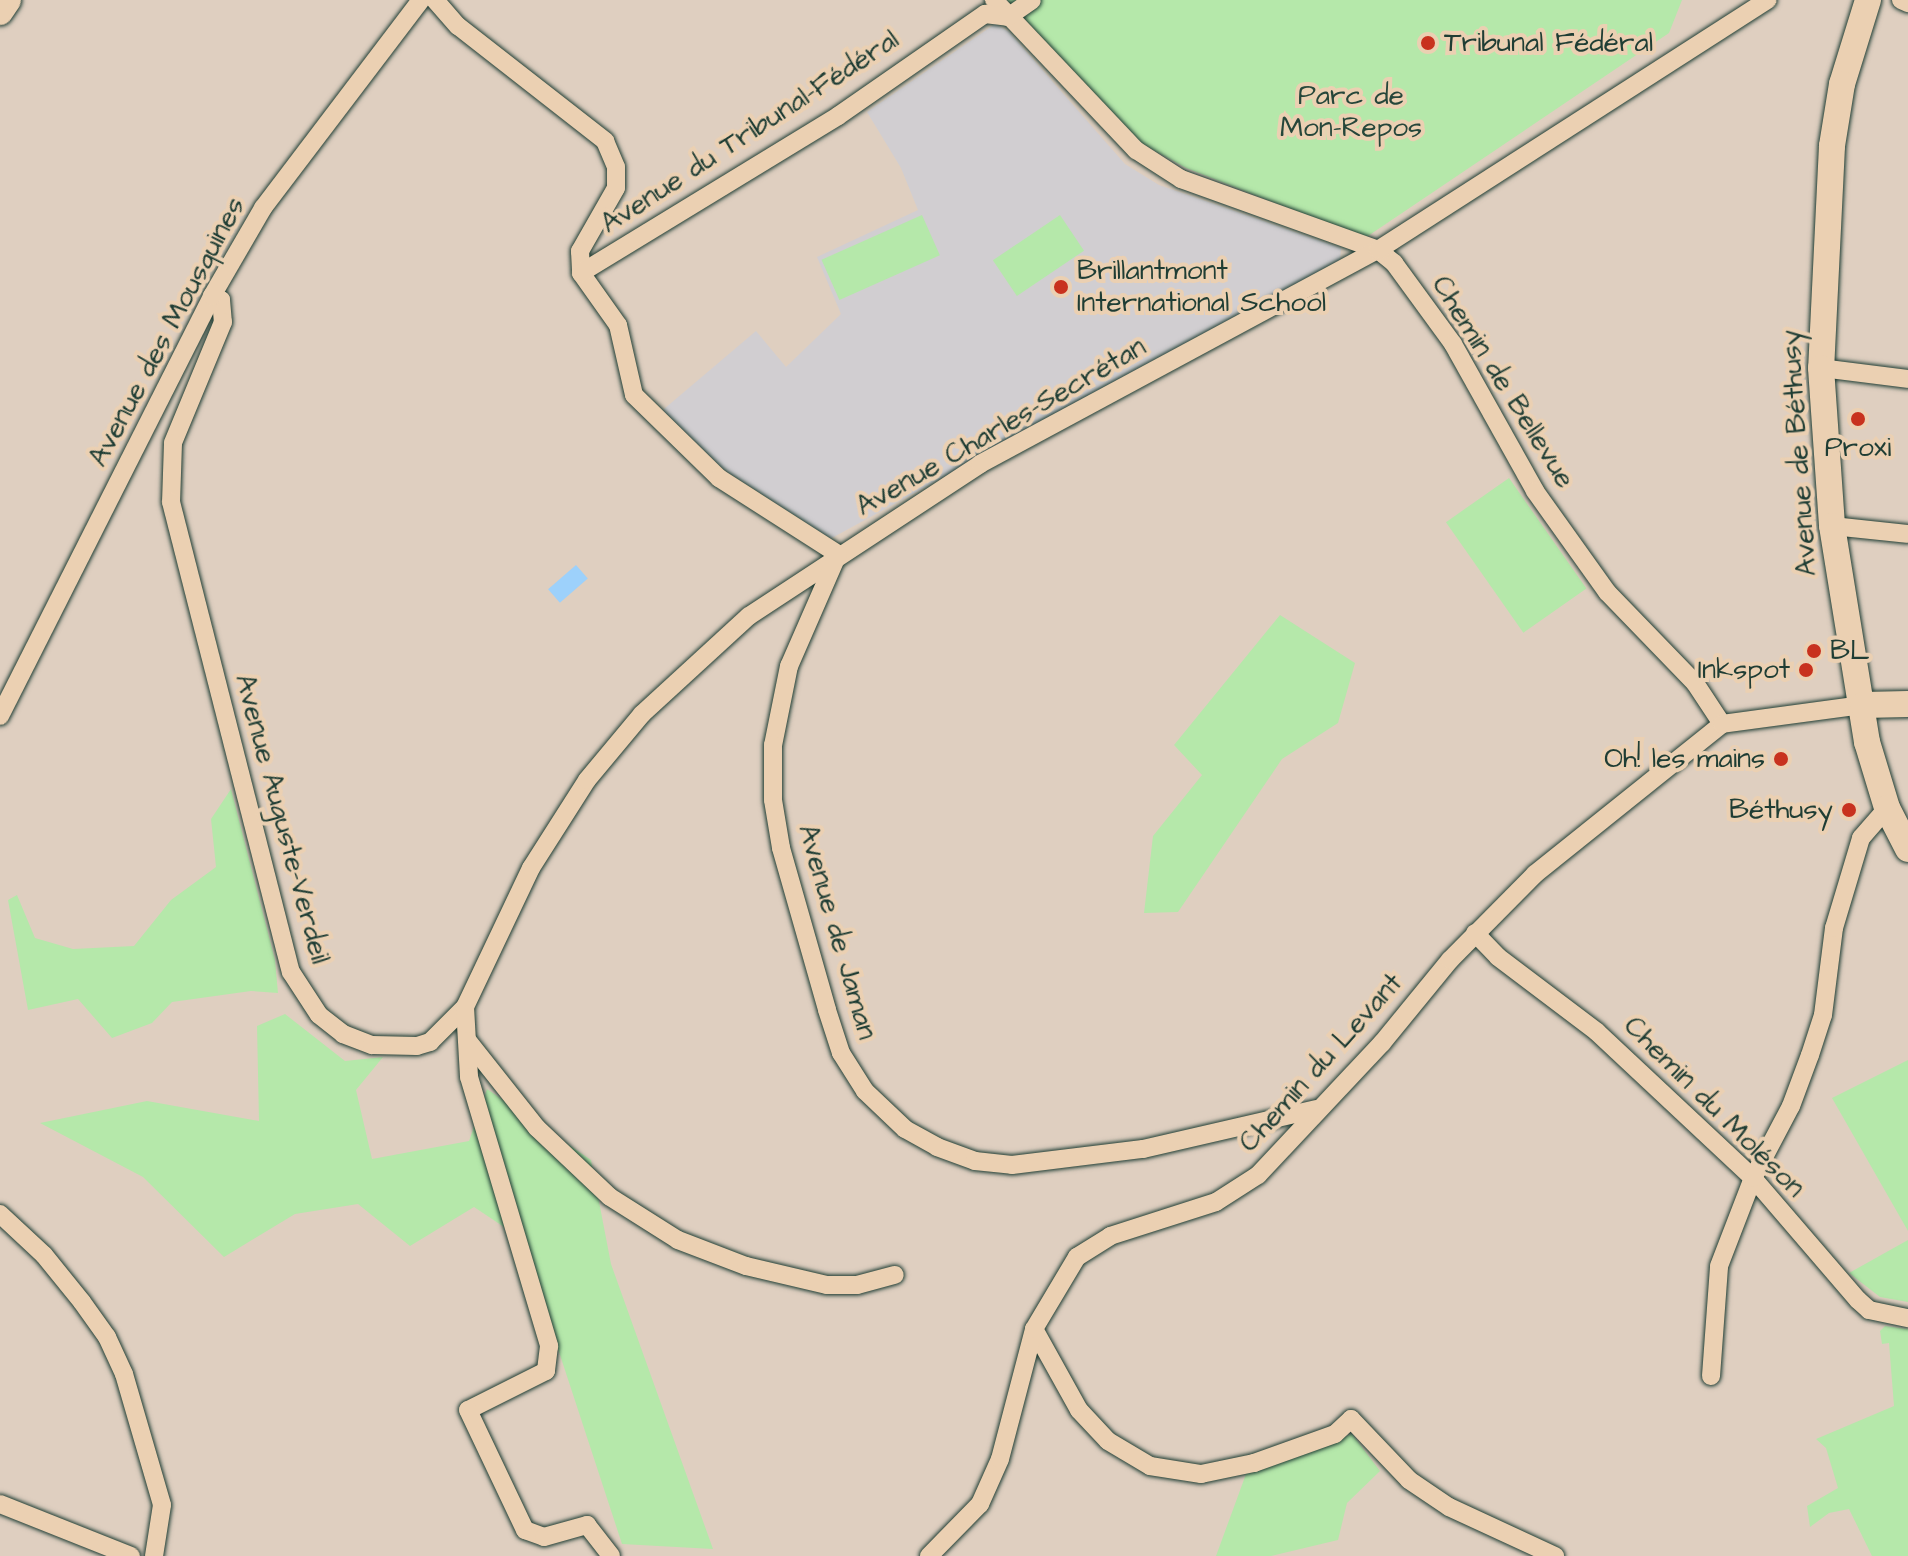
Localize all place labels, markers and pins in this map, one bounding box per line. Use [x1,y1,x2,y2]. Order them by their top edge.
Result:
place label: Tribunal Fédéral [1444,26,1653,60]
marker: Tribunal Fédéral [1419,34,1437,52]
place label: Brillantmont International School [1077,254,1326,320]
marker: Brillantmont International School [1052,278,1070,296]
marker: Proxi [1849,410,1867,428]
place label: Proxi [1825,431,1891,465]
place label: BL [1830,634,1869,668]
marker: BL [1805,642,1823,660]
place label: Inkspot [1698,653,1790,687]
marker: Inkspot [1797,661,1815,679]
place label: Oh! les mains [1604,742,1765,776]
marker: Oh! les mains [1772,750,1790,768]
place label: Béthusy [1729,793,1833,827]
marker: Béthusy [1840,801,1858,819]

